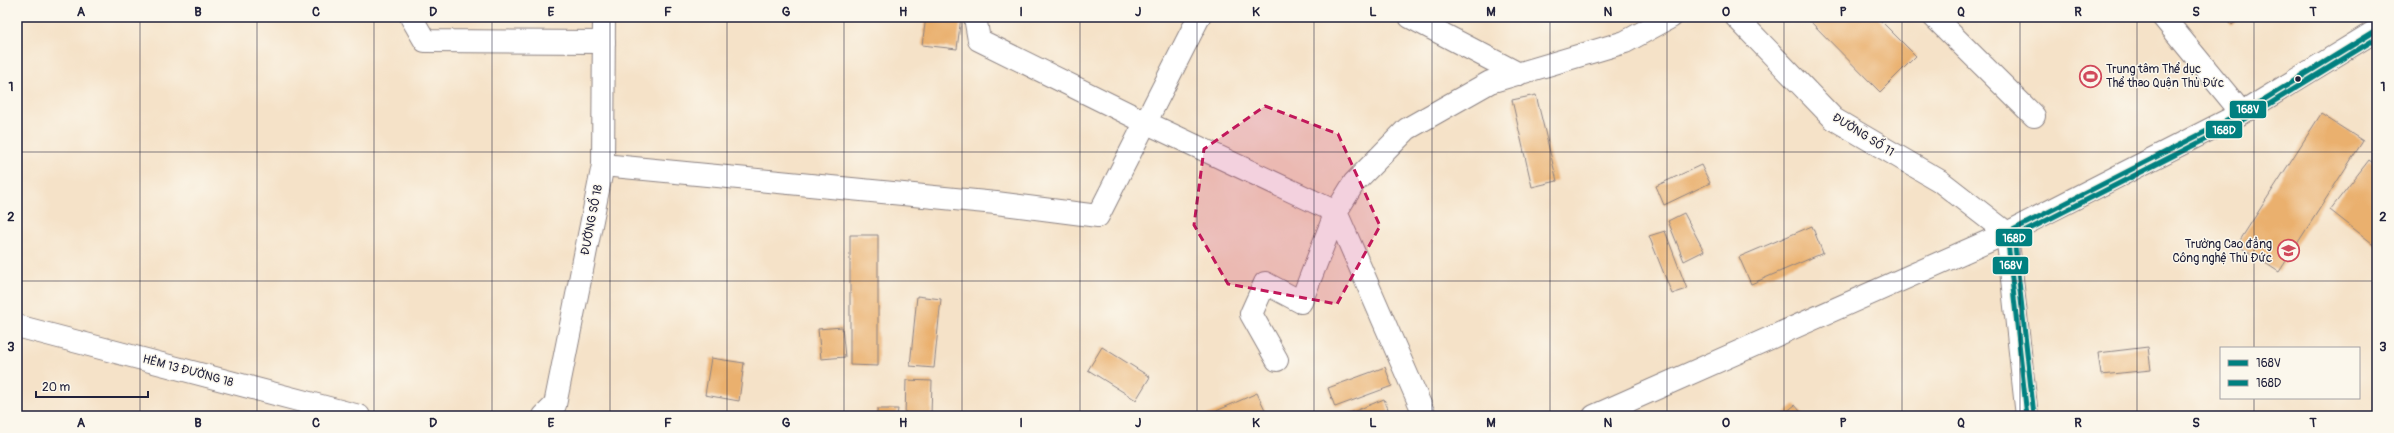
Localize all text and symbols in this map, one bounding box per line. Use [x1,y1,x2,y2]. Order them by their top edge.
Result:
text: A [77,4,86,20]
text: B [194,4,202,20]
text: C [312,4,320,20]
text: D [429,4,437,20]
text: E [548,4,555,20]
text: F [664,4,672,20]
text: G [782,4,791,20]
text: H [899,4,907,20]
text: I [1019,4,1023,20]
text: J [1135,4,1141,20]
text: K [1252,4,1260,20]
text: L [1369,4,1377,20]
text: M [1486,4,1496,20]
text: N [1604,4,1613,20]
text: O [1722,4,1731,20]
text: P [1839,4,1847,20]
text: Q [1957,4,1965,20]
text: R [2074,4,2082,20]
text: S [2192,4,2200,20]
text: T [2308,4,2317,20]
place label: Trung tâm Thể dục Thể thao Quận Thủ Đức [2106,62,2224,91]
sports icon: Trung tâm Thể dục Thể thao Quận Thủ Đức [2077,63,2103,89]
unlabelled marker [2293,74,2303,84]
text: 1 [8,79,14,95]
text: 1 [2380,79,2386,95]
line badge: 168V [2229,100,2267,119]
text: 168V [2237,103,2260,116]
street label: ĐƯỜNG SỐ 11 [1829,108,1898,160]
line badge: 168D [2205,120,2243,139]
text: 168D [2212,124,2236,137]
street label: ĐƯỜNG SỐ 18 [575,183,606,257]
text: 2 [7,209,15,225]
text: 2 [2379,209,2387,225]
line badge: 168D [1995,228,2033,247]
text: 168D [2002,232,2026,245]
place label: Trường Cao đẳng Công nghệ Thủ Đức [2172,236,2272,266]
school or university icon: Trường Cao đẳng Công nghệ Thủ Đức [2275,238,2301,264]
line badge: 168V [1992,256,2029,275]
text: 168V [2000,259,2023,272]
text: 3 [7,339,15,355]
text: 3 [2379,339,2387,355]
legend [2220,347,2360,399]
street label: HẺM 13 ĐƯỜNG 18 [141,351,235,390]
text: 168V [2256,356,2281,371]
scale bar [36,373,148,399]
text: 168D [2256,376,2282,391]
text: 20 m [42,380,71,395]
text: A [77,415,86,431]
text: B [194,415,202,431]
text: C [312,415,320,431]
text: D [429,415,437,431]
text: E [548,415,555,431]
text: F [664,415,672,431]
text: G [782,415,791,431]
text: H [899,415,907,431]
text: I [1019,415,1023,431]
text: J [1135,415,1141,431]
text: K [1252,415,1260,431]
text: L [1369,415,1377,431]
text: M [1486,415,1496,431]
text: N [1604,415,1613,431]
text: O [1722,415,1731,431]
text: P [1839,415,1847,431]
text: Q [1957,415,1965,431]
text: R [2074,415,2082,431]
text: S [2192,415,2200,431]
text: T [2308,415,2317,431]

